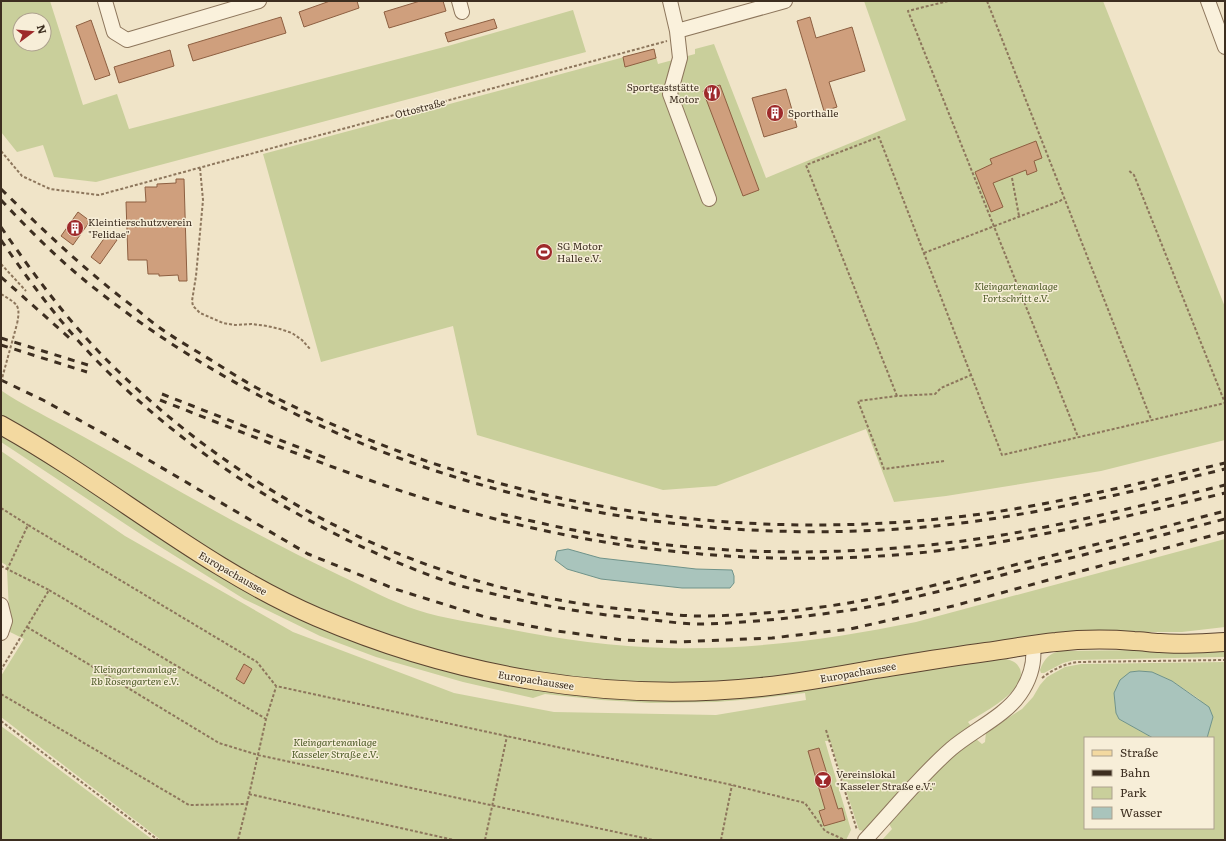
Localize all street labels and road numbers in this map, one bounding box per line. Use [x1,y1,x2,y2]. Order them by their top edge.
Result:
street label: Ottostraße [393,94,447,121]
street label: Europachaussee [196,547,270,598]
street label: Europachaussee [819,657,897,686]
street label: Europachaussee [497,666,575,693]

